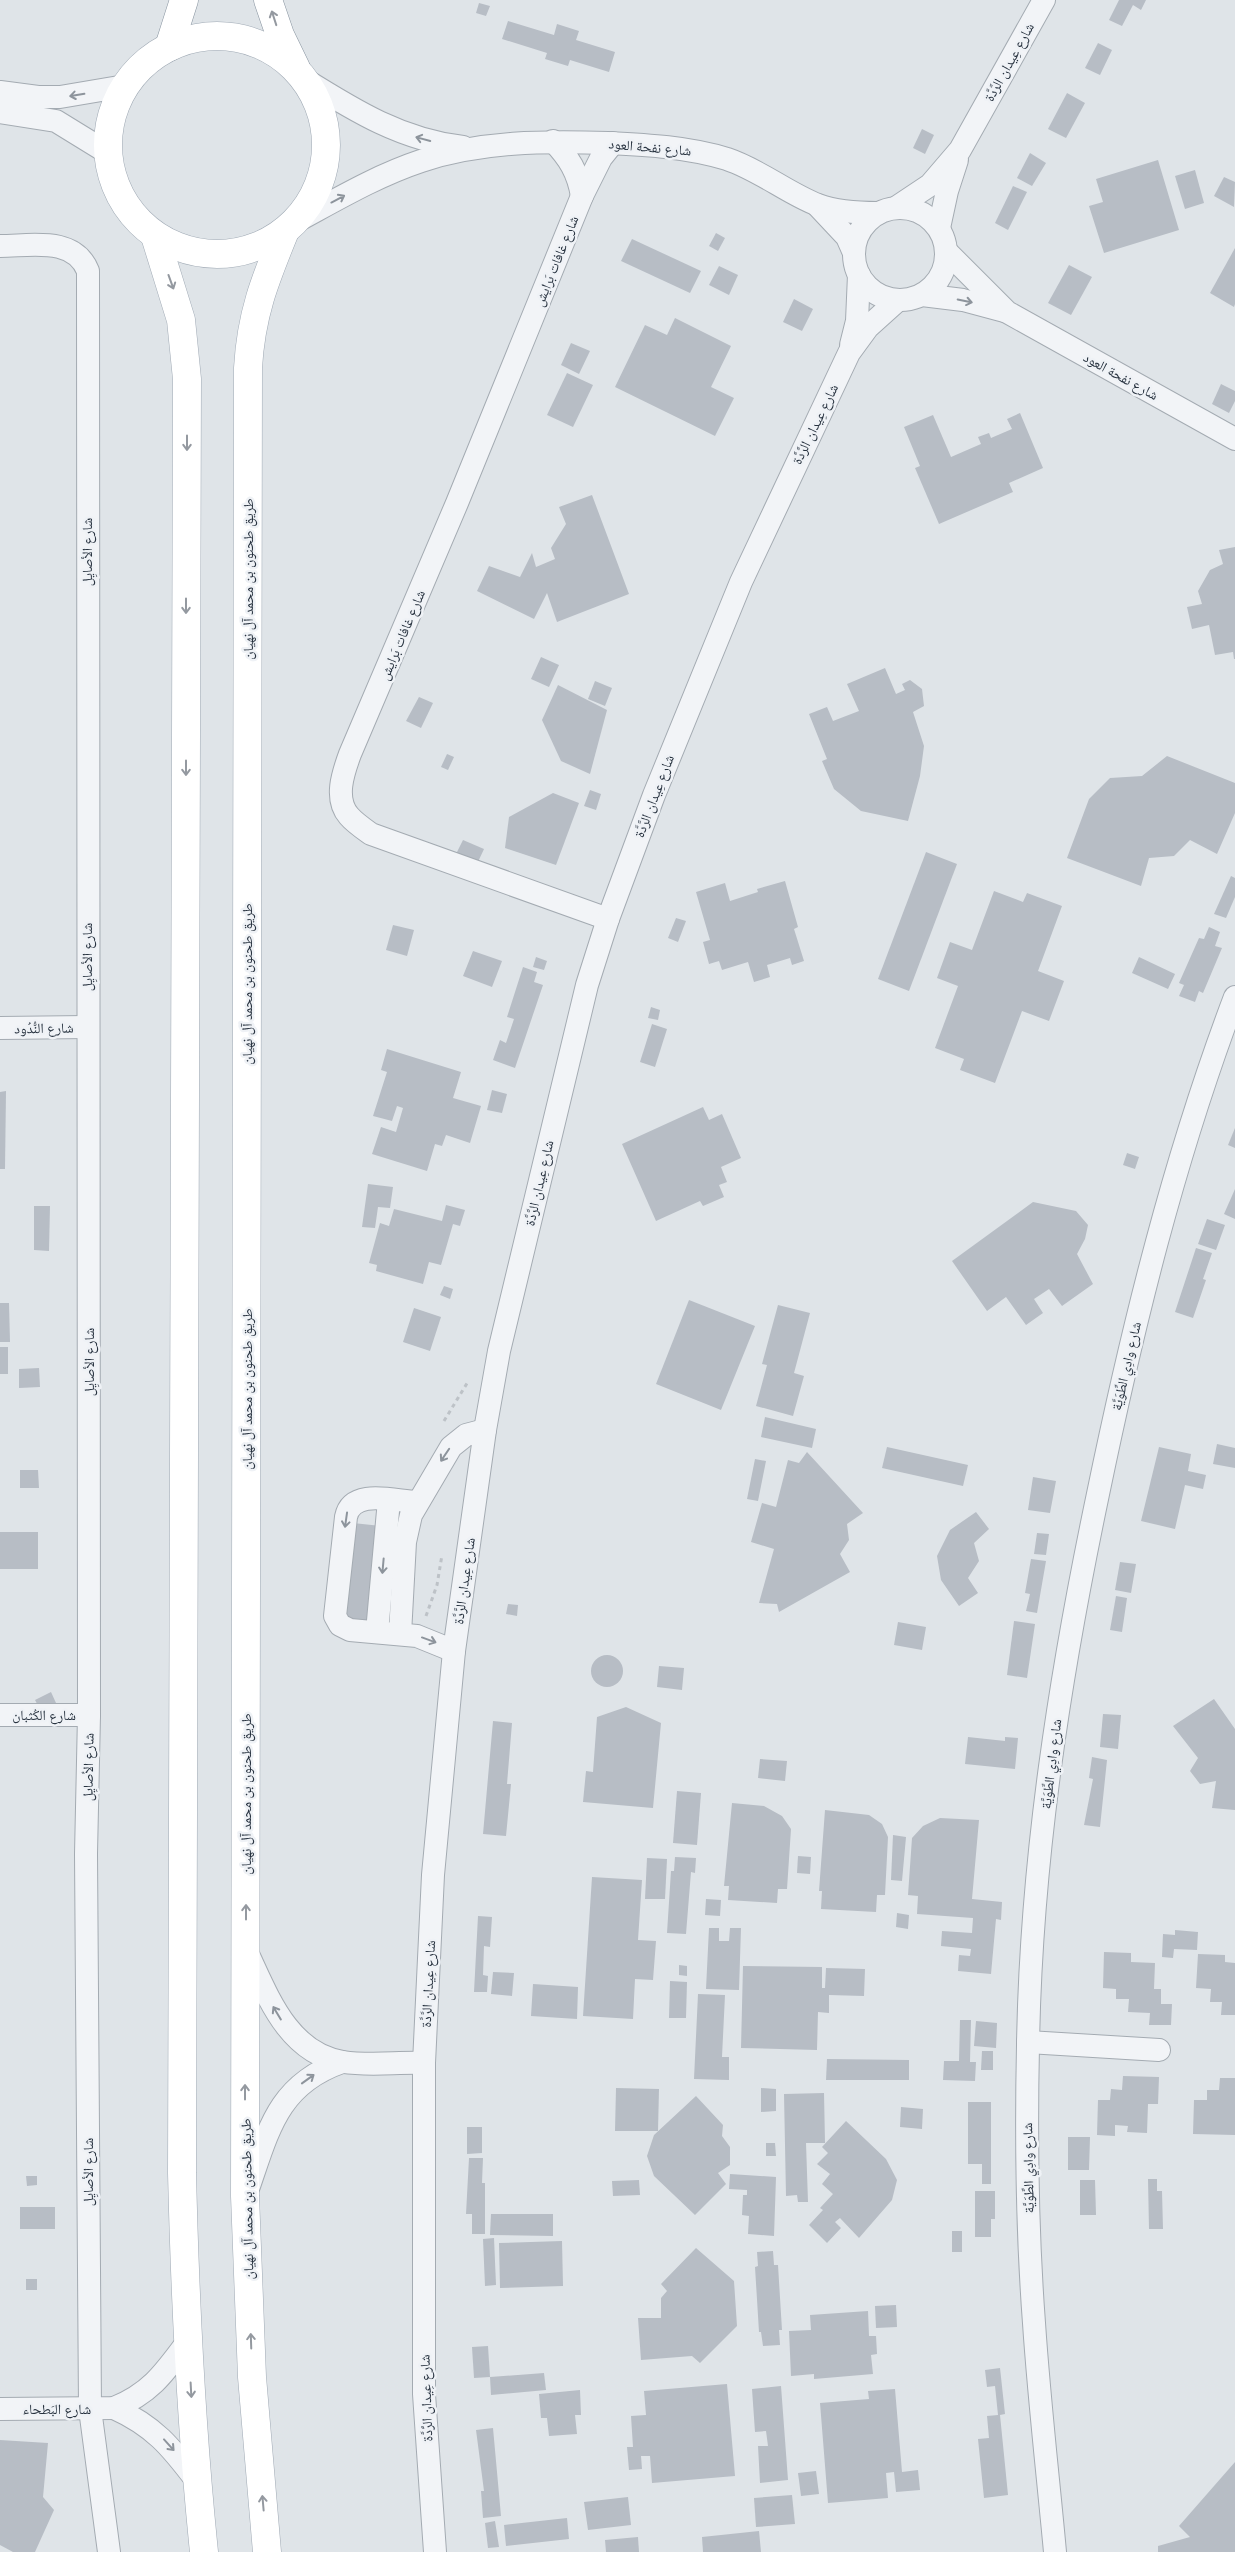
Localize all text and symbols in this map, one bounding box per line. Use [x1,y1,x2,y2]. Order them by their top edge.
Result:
one-way arrow [269,11,278,27]
street label: شارع عِيدان الرَّدَّة [981,20,1039,105]
one-way arrow [69,91,85,101]
one-way arrow [416,134,432,144]
street label: شارع نفحة العود [608,135,692,161]
one-way arrow [330,194,345,203]
street label: شارع غافات بَرايش [531,213,583,309]
one-way arrow [167,274,176,290]
one-way arrow [956,297,972,306]
street label: شارع نفحة العود [1080,349,1161,405]
street label: شارع عِيدان الرَّدَّة [789,381,843,468]
one-way arrow [182,434,192,451]
street label: طريق طحنون بن محمد آل نهيان [240,498,258,660]
street label: شارع الأصايِل [79,518,98,586]
street label: شارع غافات بَرايش [376,588,430,683]
one-way arrow [181,597,191,613]
street label: شارع عِيدان الرَّدَّة [631,752,679,840]
one-way arrow [181,760,191,776]
street label: طريق طحنون بن محمد آل نهيان [239,903,257,1065]
street label: شارع الأصايِل [79,923,98,991]
street label: شارع النُّدُود [14,1019,74,1039]
street label: شارع عِيدان الرَّدَّة [521,1139,559,1228]
street label: طريق طحنون بن محمد آل نهيان [239,1308,257,1470]
street label: شارع وادِي الطِّوَيَّة [1108,1320,1147,1413]
street label: شارع الأصايِل [81,1328,100,1396]
one-way arrow [440,1448,450,1462]
one-way arrow [341,1512,351,1528]
street label: شارع عِيدان الرَّدَّة [450,1537,480,1626]
one-way arrow [378,1558,388,1574]
one-way arrow [420,1636,436,1645]
street label: شارع الكُثبان [12,1707,76,1725]
street label: طريق طحنون بن محمد آل نهيان [238,1713,256,1875]
street label: شارع وادِي الطِّوَيَّة [1038,1718,1068,1810]
street label: شارع الأصايِل [79,1733,99,1801]
one-way arrow [241,1904,251,1920]
street label: شارع عِيدان الرَّدَّة [418,1940,440,2028]
one-way arrow [272,2007,282,2021]
one-way arrow [301,2073,314,2084]
one-way arrow [240,2084,250,2100]
street label: طريق طحنون بن محمد آل نهيان [238,2118,258,2280]
street label: شارع وادِي الطِّوَيَّة [1019,2122,1040,2213]
street label: شارع الأصايِل [80,2138,99,2206]
one-way arrow [246,2334,255,2350]
street label: شارع عِيدان الرَّدَّة [416,2354,438,2442]
one-way arrow [187,2382,196,2398]
street label: شارع البَطحاء [23,2401,91,2419]
one-way arrow [163,2438,175,2451]
one-way arrow [258,2496,267,2512]

